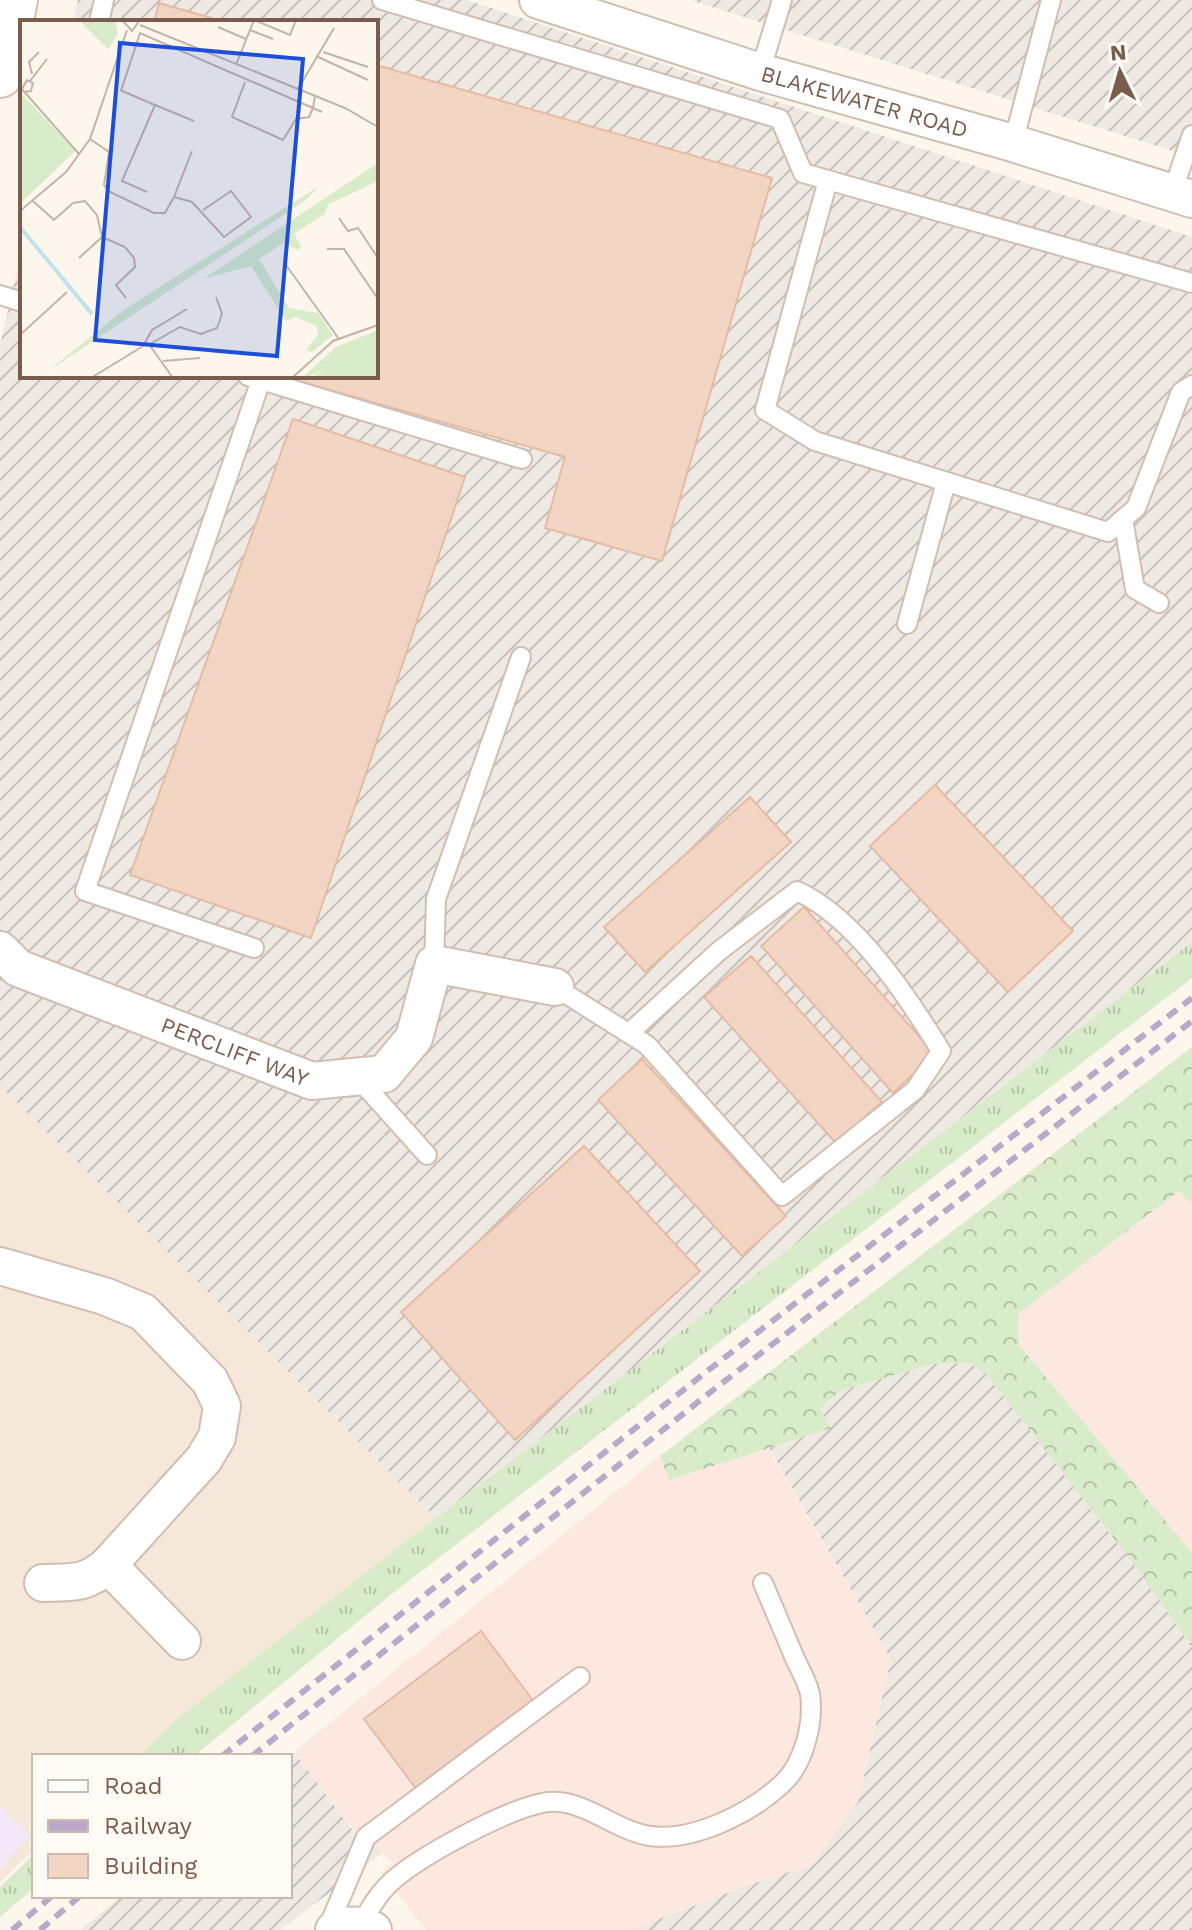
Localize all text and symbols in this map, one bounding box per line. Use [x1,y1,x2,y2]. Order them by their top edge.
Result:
inset map [20,20,378,378]
north arrow [1080,32,1160,112]
text: N [1109,39,1128,66]
street label: BLAKEWATER ROAD [758,60,971,142]
street label: PERCLIFF WAY [158,1012,313,1091]
legend [32,1754,292,1898]
text: Road [104,1772,163,1800]
text: Railway [104,1812,193,1840]
text: Building [104,1852,197,1880]

